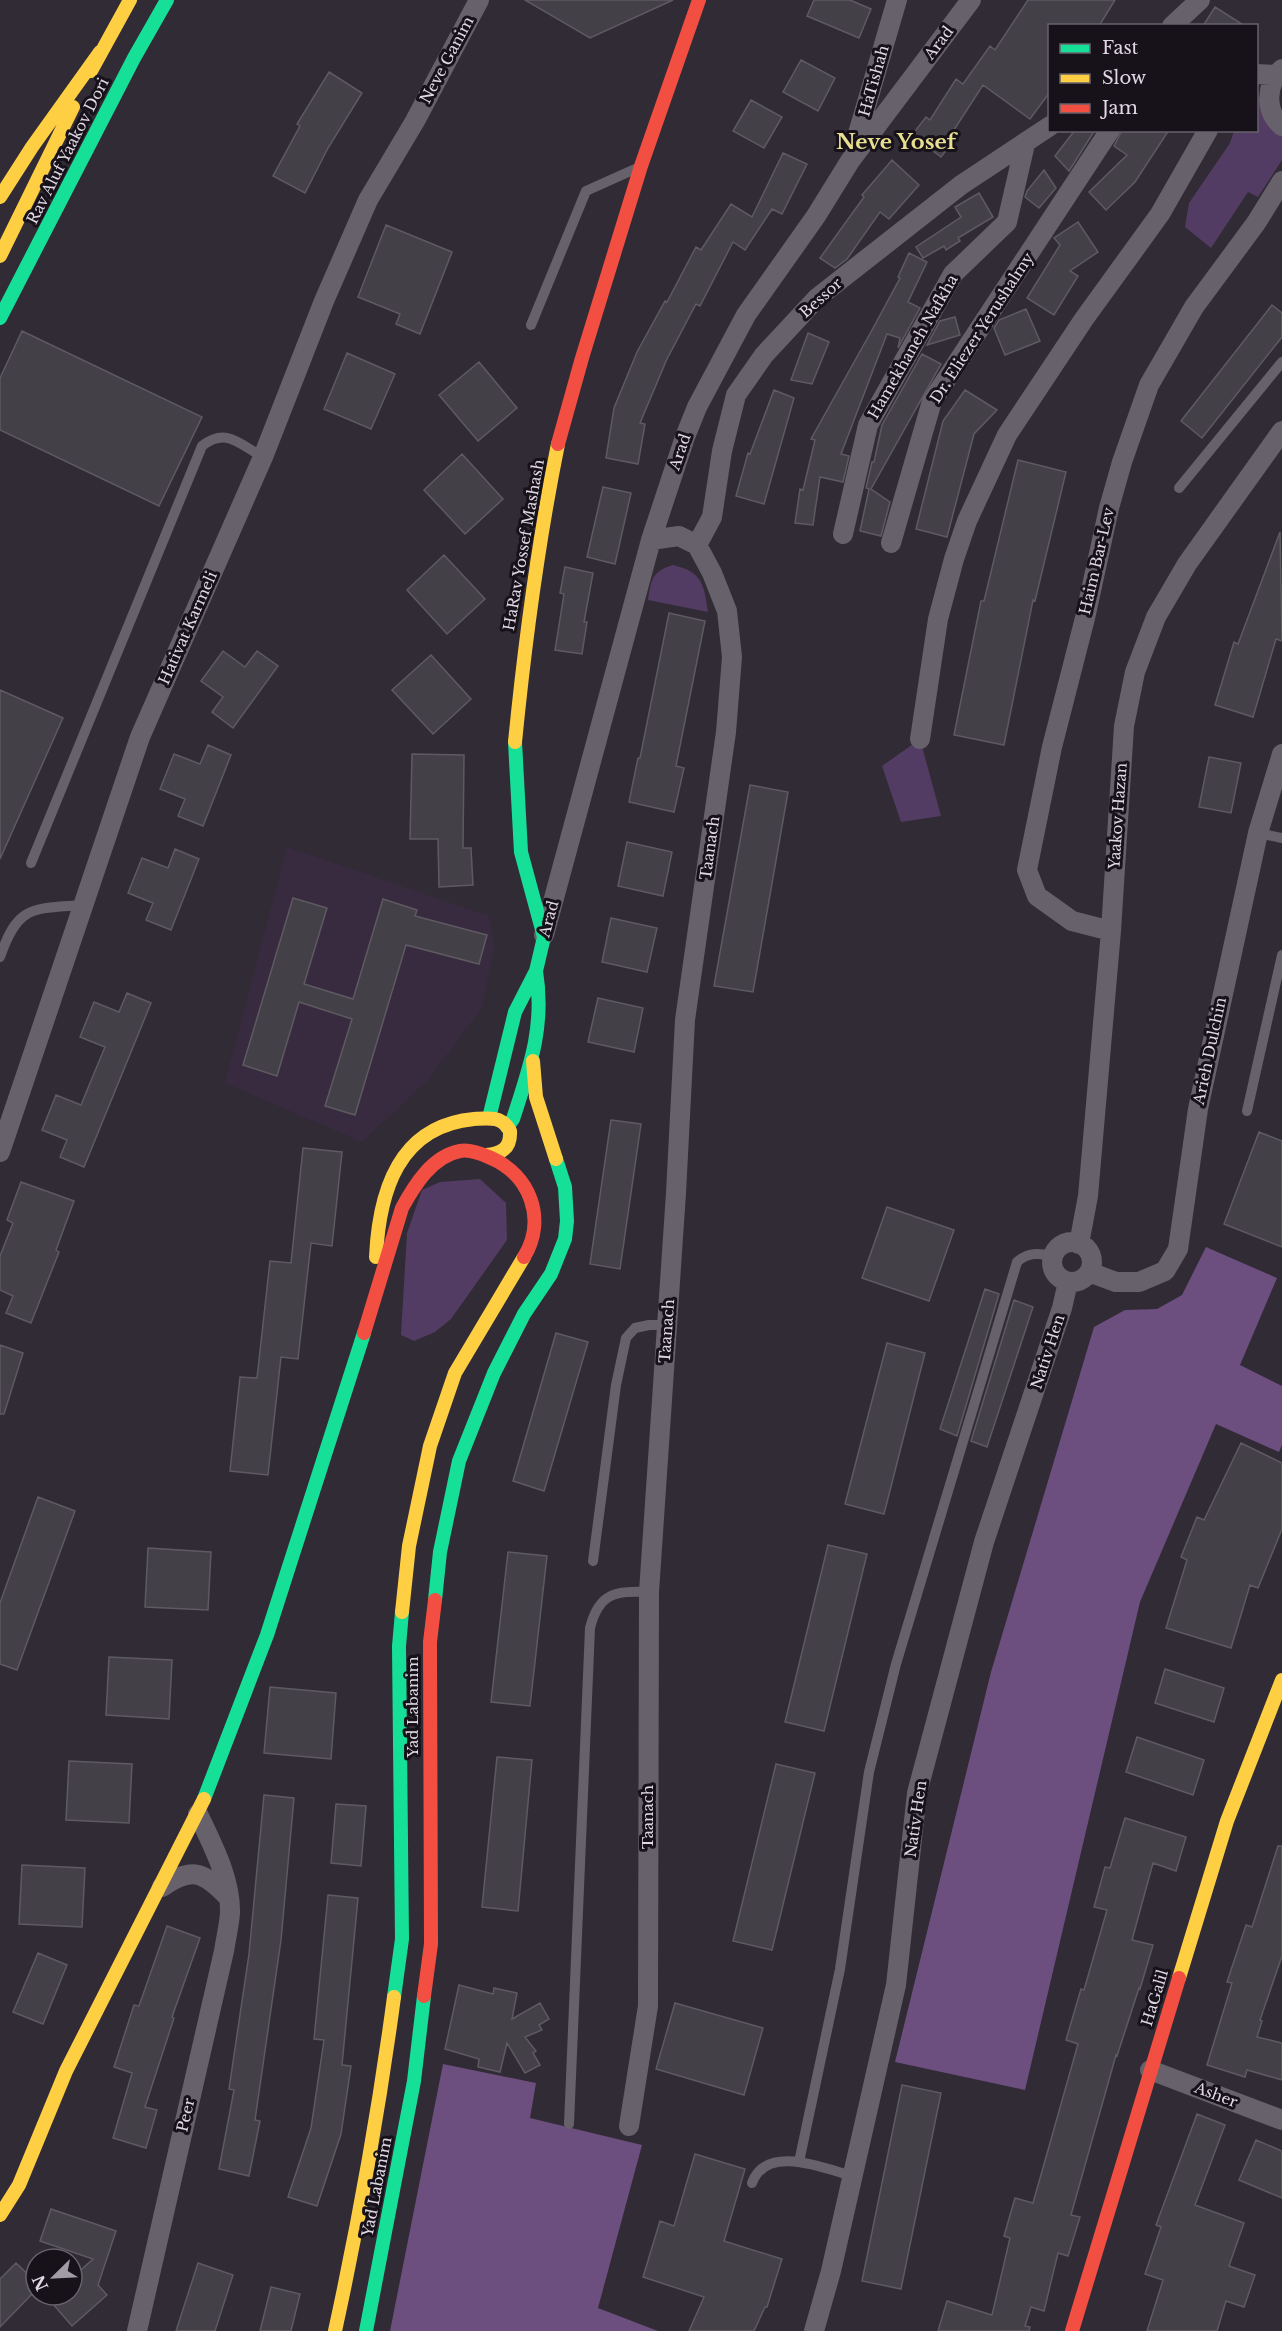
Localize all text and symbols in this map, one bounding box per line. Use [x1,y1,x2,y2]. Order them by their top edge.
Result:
street label: Neve Ganim [416,13,478,107]
street label: Arad [919,22,957,64]
legend [1048,24,1258,132]
text: Fast [1102,37,1139,59]
street label: HaTishah [854,43,893,119]
text: Slow [1102,67,1147,89]
street label: Rav Aluf Yaakov Dori [22,75,113,227]
text: Jam [1100,97,1138,119]
district label: Neve Yosef [836,129,959,155]
street label: Dr. Eliezer Yerushalmy [926,248,1038,407]
street label: Hamekhaneh Nafkha [863,271,962,422]
street label: Bessor [795,273,846,322]
street label: Arad [664,431,695,473]
street label: HaRav Yossef Mashash [499,458,548,632]
street label: Haim Bar-Lev [1075,505,1118,616]
street label: Hativat Karmeli [154,568,221,687]
street label: Yaakov Hazan [1104,762,1131,871]
street label: Taanach [696,815,723,881]
street label: Arad [534,898,563,940]
street label: Arieh Dulchin [1189,996,1230,1107]
street label: Taanach [655,1298,678,1364]
street label: Nativ Hen [1027,1312,1069,1392]
street label: Yad Labanim [403,1656,422,1759]
street label: Nativ Hen [901,1779,930,1859]
street label: Taanach [638,1785,657,1849]
street label: HaGalil [1137,1967,1172,2028]
street label: Asher [1191,2077,1241,2112]
street label: Peer [172,2095,199,2134]
street label: Yad Labanim [357,2135,395,2239]
north arrow [24,2247,84,2307]
text: N [28,2272,52,2294]

